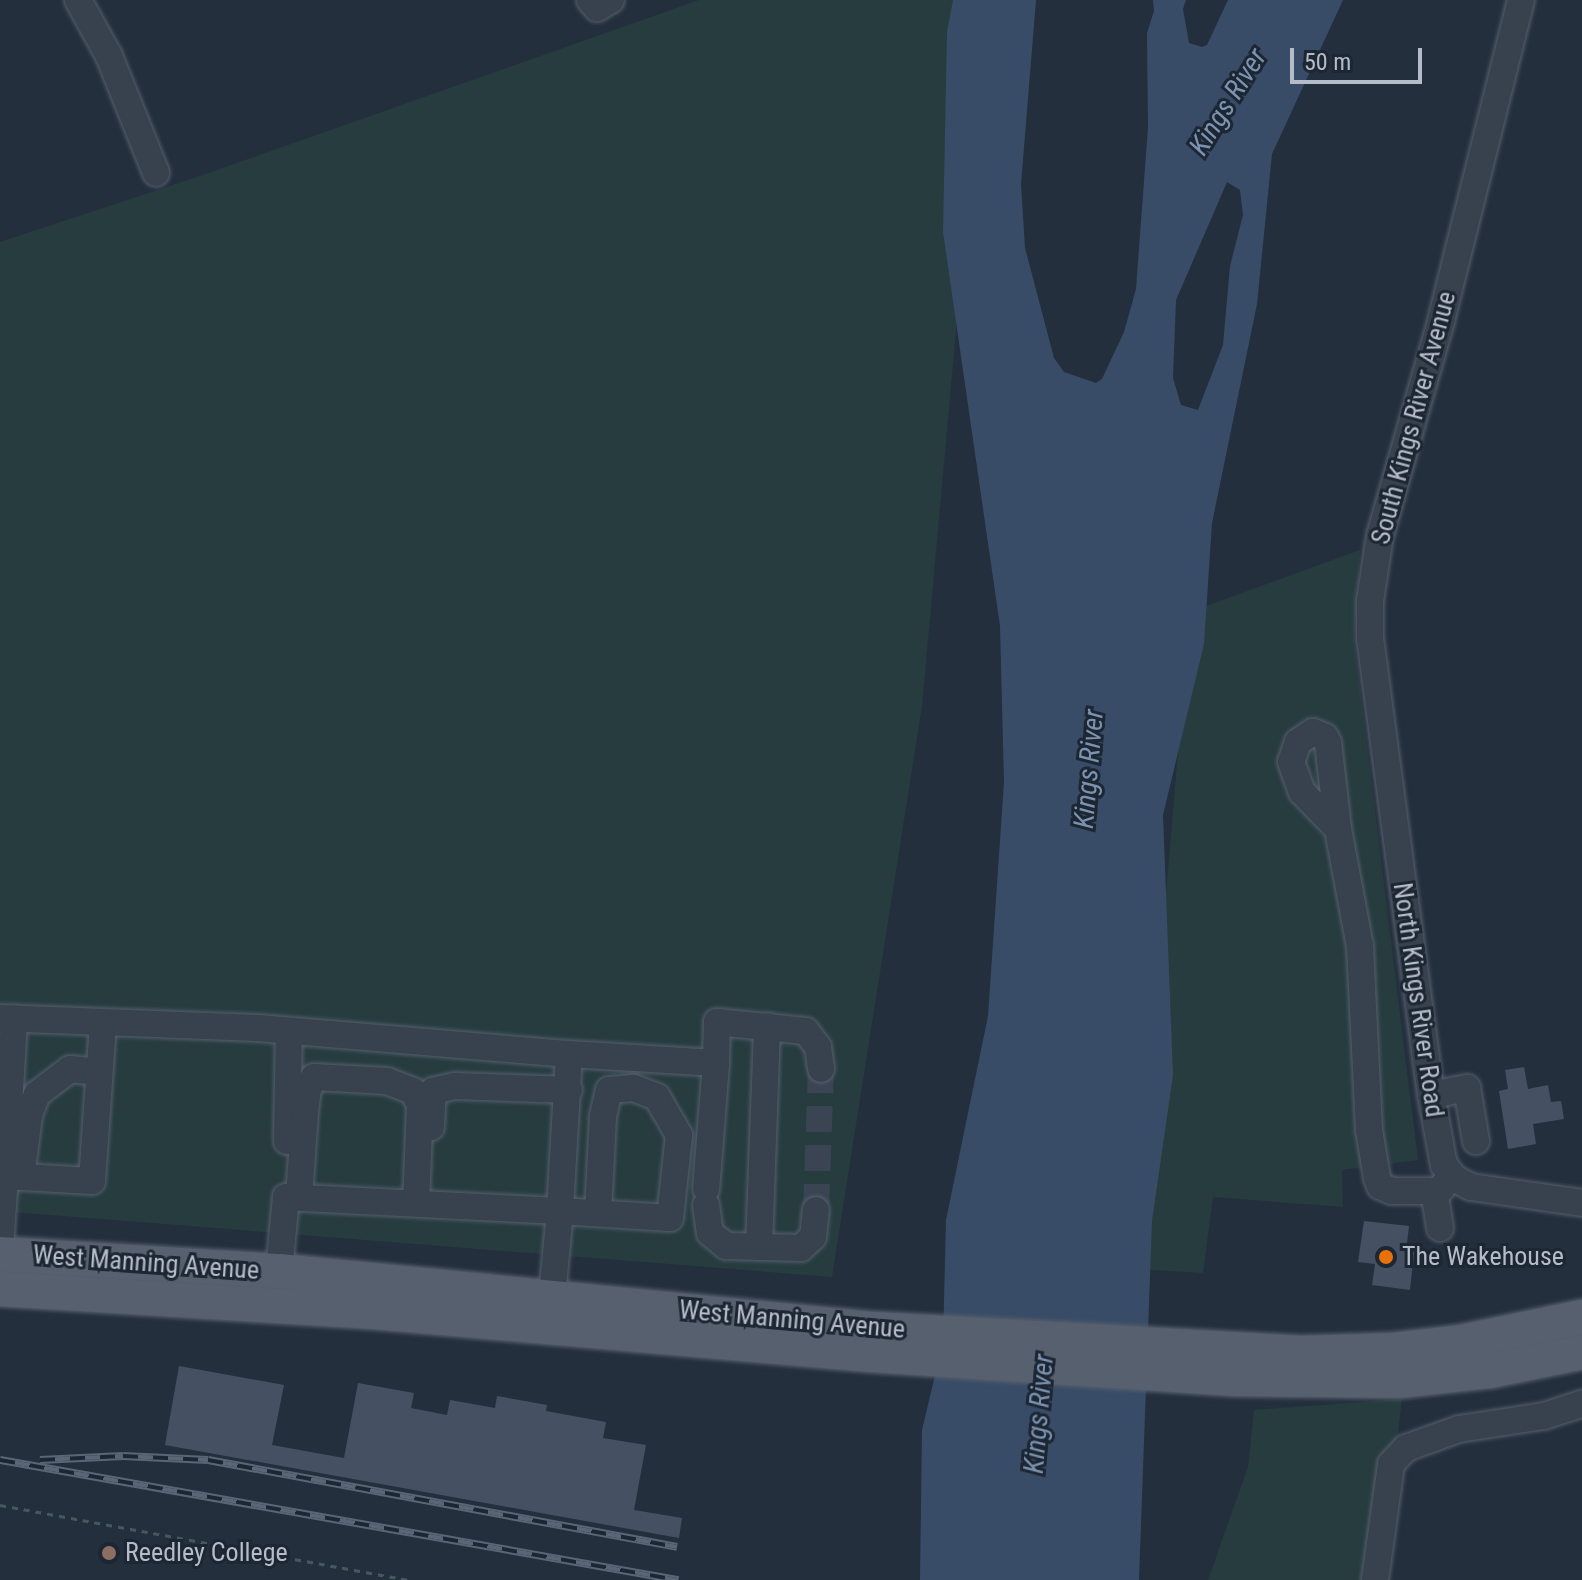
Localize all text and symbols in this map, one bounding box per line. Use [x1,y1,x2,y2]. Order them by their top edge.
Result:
scale bar [1294,32,1426,82]
water label: Kings River [1182,42,1274,162]
text: 50 m [1304,48,1351,76]
street label: South Kings River Avenue [1365,288,1463,548]
water label: Kings River [1067,708,1111,830]
street label: North Kings River Road [1386,881,1450,1119]
street label: West Manning Avenue [32,1240,260,1286]
place label: The Wakehouse [1402,1241,1564,1273]
marker: The Wakehouse [1377,1248,1395,1266]
street label: West Manning Avenue [678,1295,906,1345]
water label: Kings River [1017,1353,1061,1475]
place label: Reedley College [125,1537,288,1569]
marker: Reedley College [100,1544,118,1562]

